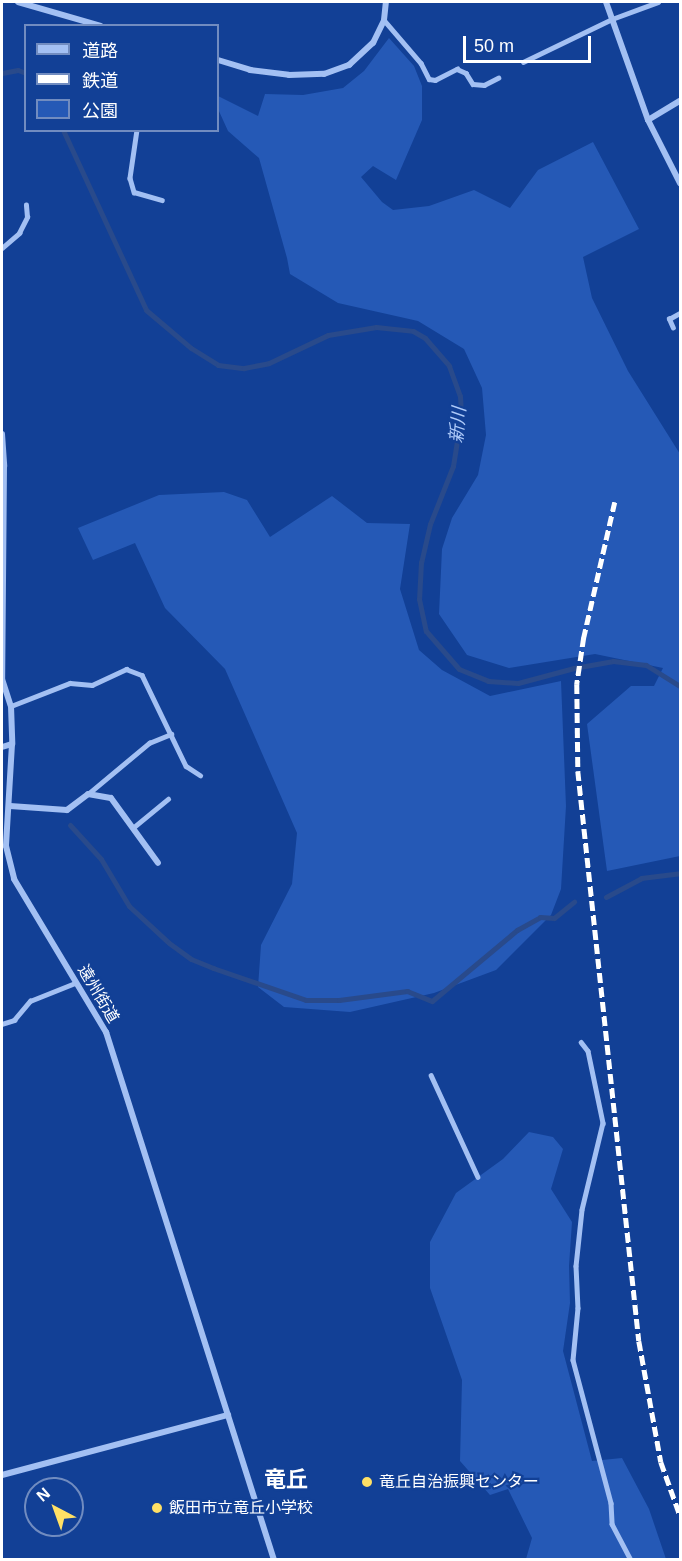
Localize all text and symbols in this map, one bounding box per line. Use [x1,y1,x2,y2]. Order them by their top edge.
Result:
legend [24,24,219,132]
scale bar [466,24,594,62]
text: 50 m [474,36,514,56]
text: 道路 [82,41,118,61]
text: 鉄道 [82,71,118,91]
text: 公園 [82,101,118,121]
water label: 新川 [446,406,470,444]
street label: 遠州街道 [73,962,123,1026]
district label: 竜丘 [264,1467,308,1493]
place label: 竜丘自治振興センター [379,1472,539,1492]
marker: 竜丘自治振興センター [360,1475,374,1489]
north arrow [24,1477,84,1537]
text: N [33,1484,53,1505]
place label: 飯田市立竜丘小学校 [169,1498,313,1518]
marker: 飯田市立竜丘小学校 [150,1501,164,1515]

